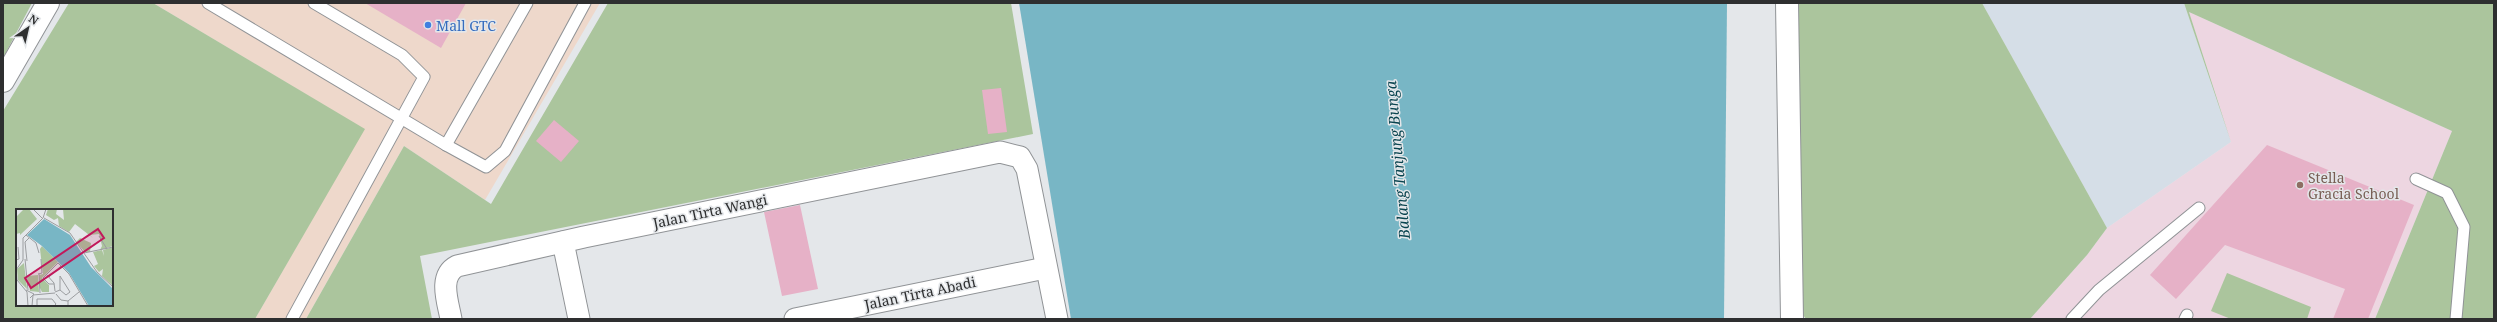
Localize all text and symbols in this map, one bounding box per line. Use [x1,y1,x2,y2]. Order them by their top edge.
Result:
north arrow [8,8,48,48]
text: N [26,11,42,28]
place label: Mall GTC [436,16,496,35]
marker: Mall GTC [423,20,433,30]
water label: Balang Tanjung Bunga [1380,80,1414,241]
place label: Stella Gracia School [2308,168,2400,203]
marker: Stella Gracia School [2295,180,2305,190]
street label: Jalan Tirta Wangi [650,189,769,233]
inset map [16,209,113,306]
street label: Jalan Tirta Abadi [862,272,978,314]

